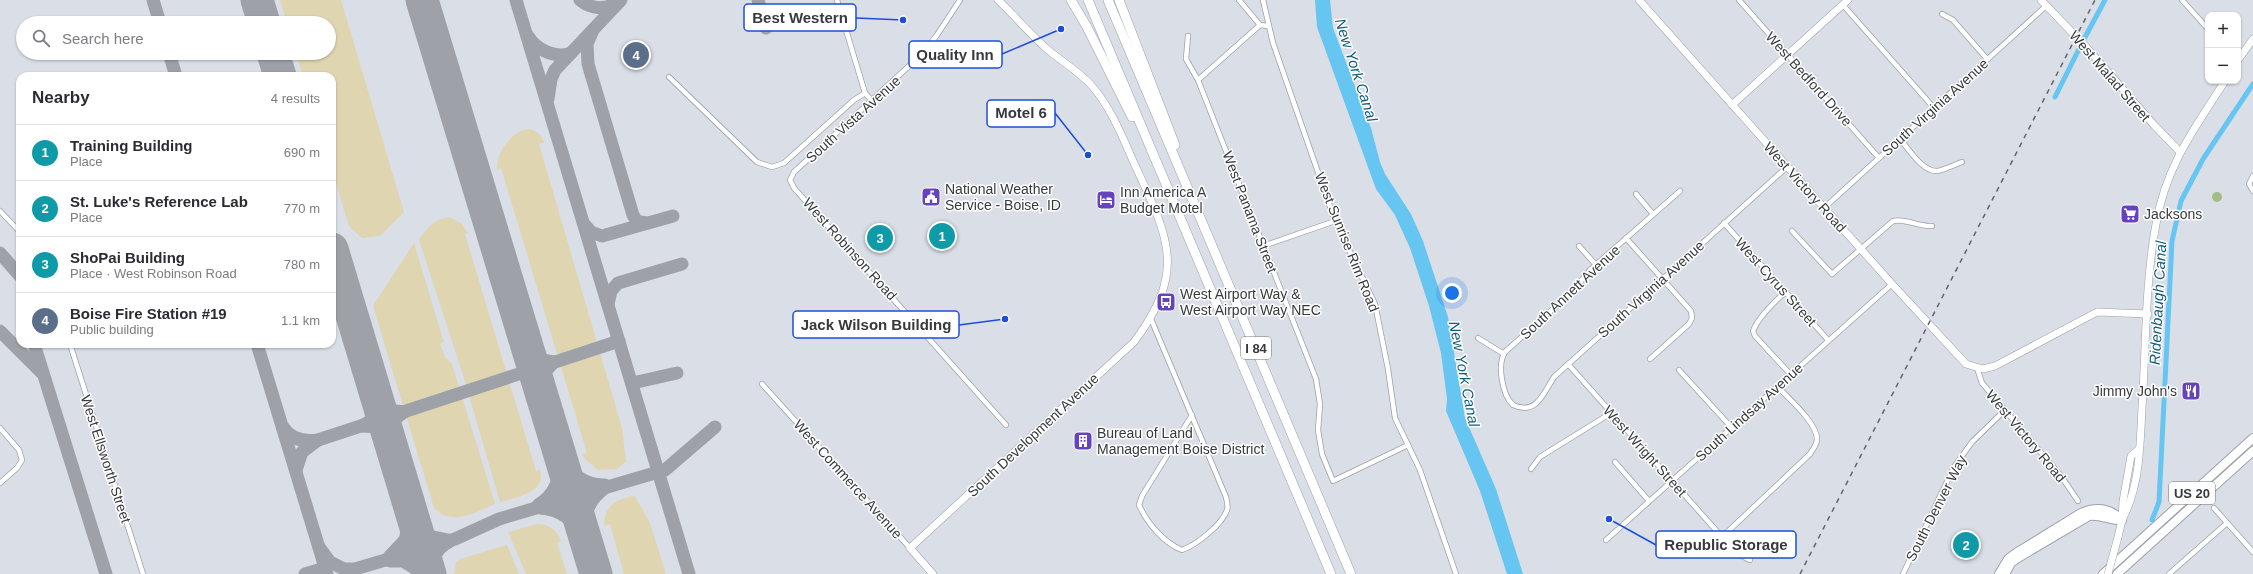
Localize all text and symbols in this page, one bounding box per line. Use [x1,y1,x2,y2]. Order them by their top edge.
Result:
callout: Best Western [744,4,856,31]
text: Best Western [752,9,848,26]
map controls [2205,12,2241,84]
button: + [2205,12,2241,48]
search box [16,16,336,60]
water label: New York Canal [1332,16,1381,124]
icon: search [30,27,52,49]
street label: West Malad Street [2066,27,2154,125]
street label: West Bedford Drive [1763,29,1856,130]
text: Search here [62,30,144,47]
pin: 4 [623,40,649,70]
callout: Quality Inn [909,41,1002,68]
text: Quality Inn [916,46,994,63]
button: − [2205,48,2241,84]
street label: South Virginia Avenue [1879,55,1992,159]
street label: South Vista Avenue [802,72,904,166]
text: Nearby [32,88,90,107]
text: 4 results [271,91,320,106]
callout: Motel 6 [987,100,1055,127]
text: Motel 6 [995,104,1047,121]
text: Training Building [70,137,193,154]
street label: West Victory Road [1760,139,1850,235]
text: 1 [41,145,49,160]
text: 690 m [284,145,320,160]
street label: West Panama Street [1219,149,1281,275]
text: Place [70,154,103,169]
street label: West Sunrise Rim Road [1312,170,1382,314]
place label: National Weather Service - Boise, ID [945,181,1061,213]
place label: Inn America A Budget Motel [1120,184,1207,216]
public building icon: National Weather Service - Boise, ID [920,186,942,208]
hotel icon: Inn America A Budget Motel [1095,189,1117,211]
text: St. Luke's Reference Lab [70,193,248,210]
street label: West Robinson Road [800,195,900,303]
text: 2 [41,201,49,216]
text: 770 m [284,201,320,216]
supermarket icon: Jacksons [2119,203,2141,225]
place label: Jacksons [2144,206,2202,222]
text: Place [70,210,103,225]
pin: 1 [929,221,955,251]
pin: 3 [867,223,893,253]
street label: West Cyrus Street [1732,235,1820,330]
street label: South Virginia Avenue [1595,237,1708,341]
water label: Ridenbaugh Canal [2146,240,2169,365]
street label: South Annett Avenue [1517,241,1623,342]
text: ShoPai Building [70,249,185,266]
text: 3 [41,257,49,272]
text: 780 m [284,257,320,272]
text: Place · West Robinson Road [70,266,237,281]
your location [1442,283,1462,303]
place label: West Airport Way & West Airport Way NEC [1180,286,1321,318]
bus stop icon: West Airport Way & West Airport Way NEC [1155,291,1177,313]
text: Boise Fire Station #19 [70,305,227,322]
callout: Jack Wilson Building [793,311,959,338]
text: 4 [41,313,49,328]
text: 1.1 km [281,313,320,328]
text: Jack Wilson Building [801,316,951,333]
water label: New York Canal [1446,320,1483,429]
text: Public building [70,322,154,337]
road number: I 84 [1241,337,1271,359]
street label: South Lindsay Avenue [1692,359,1806,464]
street label: South Development Avenue [964,370,1102,500]
restaurant icon: Jimmy John's [2180,380,2202,402]
place label: Jimmy John's [2093,383,2177,399]
street label: West Victory Road [1983,387,2069,485]
street label: West Ellsworth Street [78,393,134,525]
street label: West Wright Street [1600,402,1690,500]
street label: West Commerce Avenue [790,416,906,542]
place label: Bureau of Land Management Boise District [1097,425,1264,457]
building icon: Bureau of Land Management Boise District [1072,430,1094,452]
street label: South Denver Way [1902,452,1970,564]
road number: US 20 [2169,482,2215,504]
pin: 2 [1953,530,1979,560]
callout: Republic Storage [1656,531,1796,558]
text: Republic Storage [1664,536,1788,553]

